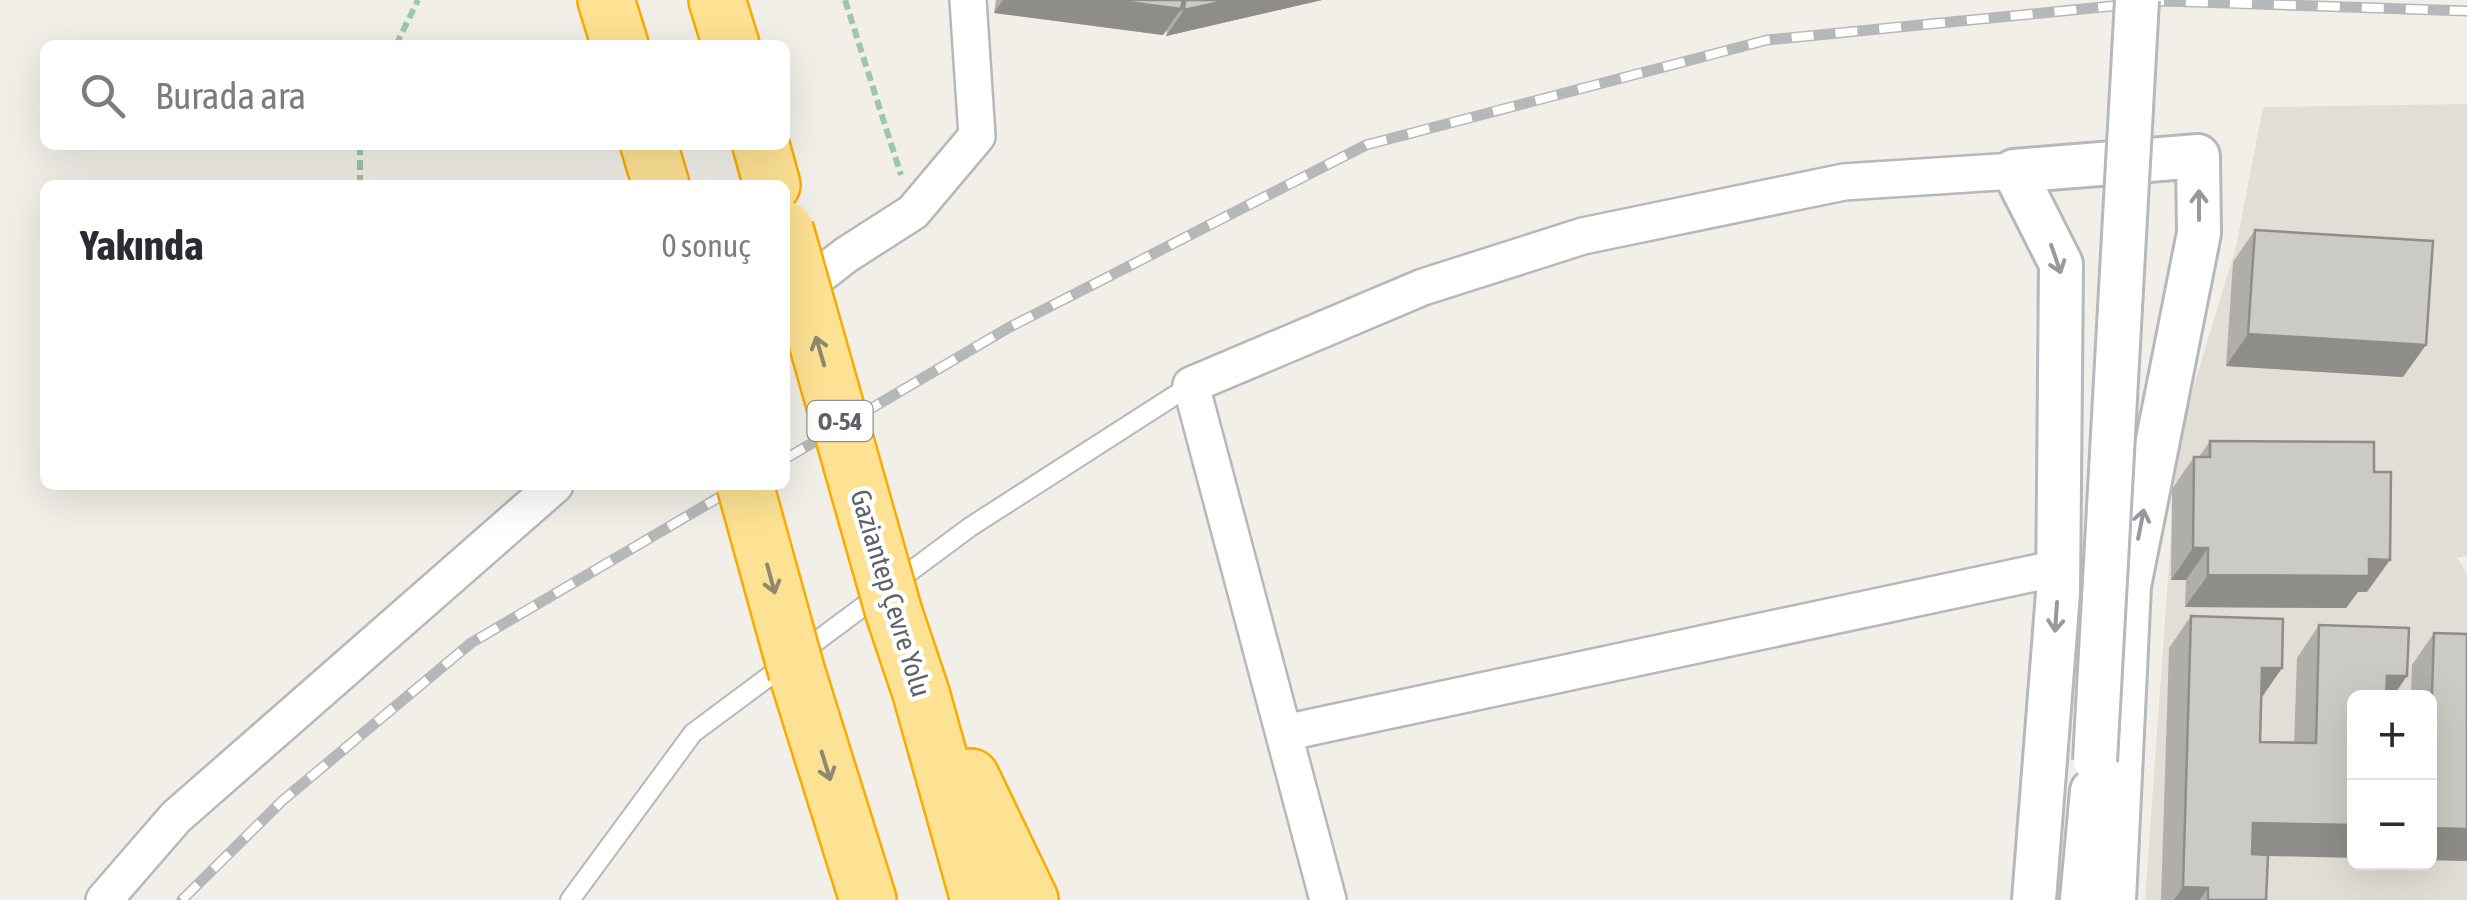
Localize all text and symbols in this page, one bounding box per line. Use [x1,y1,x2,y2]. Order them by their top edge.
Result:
search box [40,40,790,150]
icon: search [75,68,130,123]
text: Burada ara [155,74,306,117]
one-way arrow [2190,189,2208,222]
text: Yakında [80,221,203,269]
text: 0 sonuç [661,227,750,264]
one-way arrow [2048,243,2066,274]
one-way arrow [810,336,828,367]
road number: O-54 [808,401,872,441]
street label: Gaziantep Çevre Yolu [844,486,938,700]
one-way arrow [2132,508,2151,541]
one-way arrow [763,563,781,594]
one-way arrow [2046,601,2065,633]
map controls [2347,690,2437,870]
button: + [2347,690,2437,780]
one-way arrow [818,750,836,781]
button: − [2347,780,2437,870]

